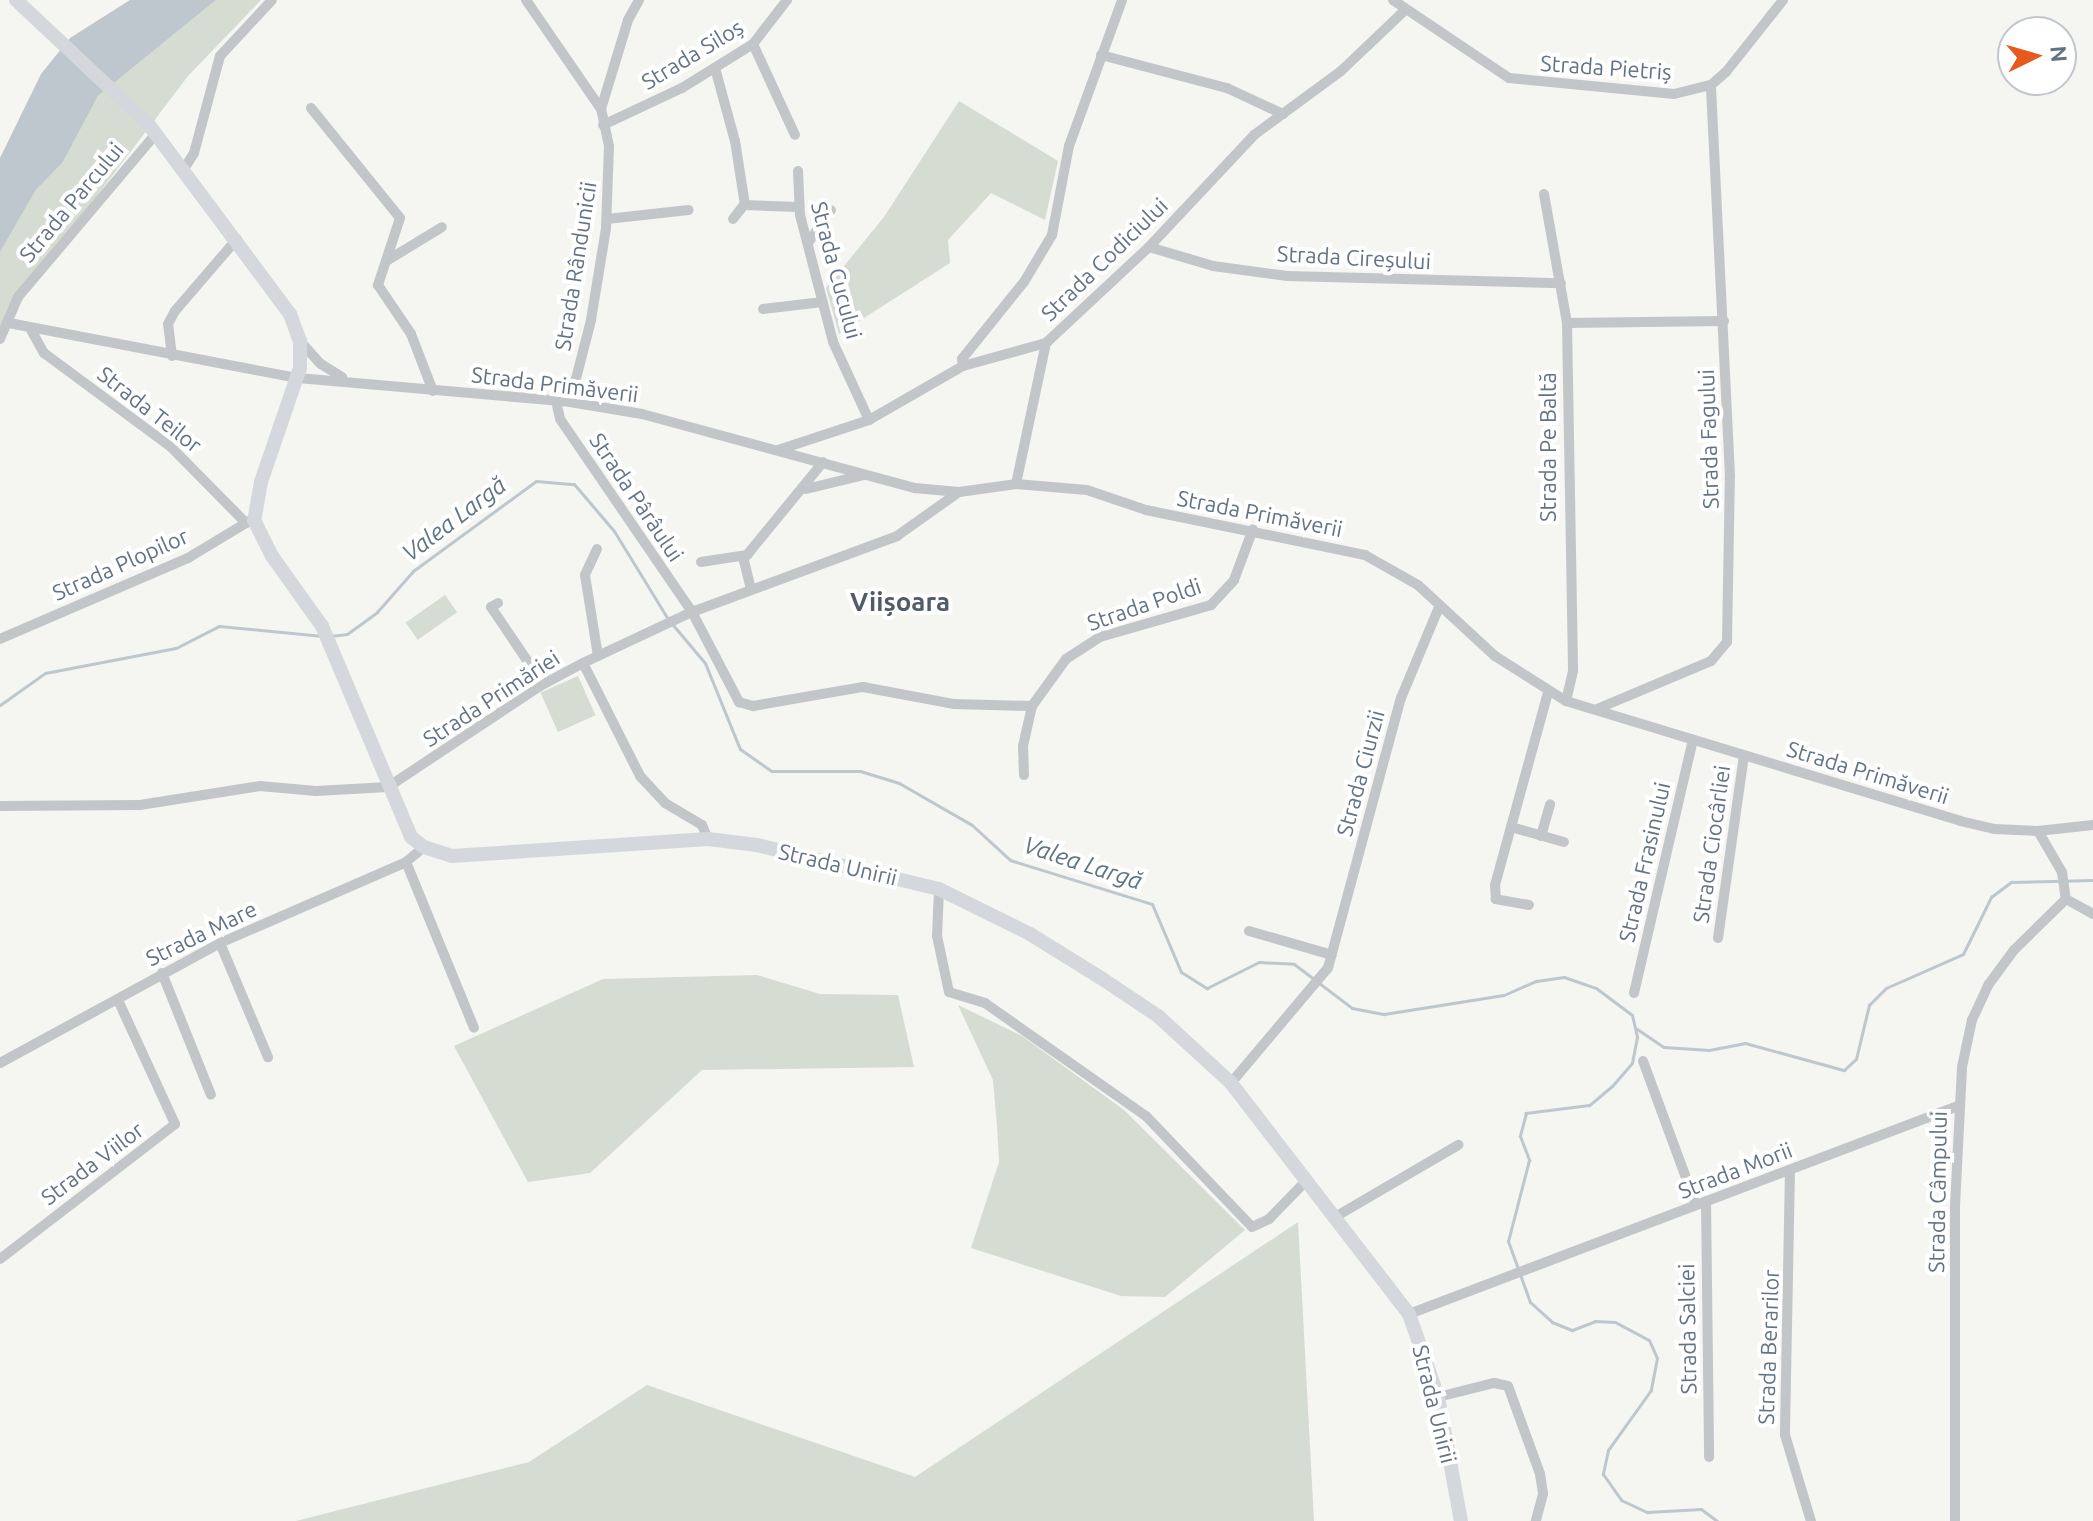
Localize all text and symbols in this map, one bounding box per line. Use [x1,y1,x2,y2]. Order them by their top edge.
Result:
street label: Strada Siloș [636,13,748,95]
north arrow [1997,16,2077,96]
text: N [2046,45,2073,63]
street label: Strada Pietriș [1539,49,1673,85]
street label: Strada Parcului [13,137,129,267]
street label: Strada Rândunicii [549,180,601,352]
street label: Strada Codiciului [1035,192,1173,326]
street label: Strada Cucului [806,198,868,342]
street label: Strada Cireșului [1276,240,1432,274]
street label: Strada Teilor [93,360,207,458]
street label: Strada Primăverii [470,361,640,407]
street label: Strada Fagului [1692,369,1724,509]
street label: Strada Pe Baltă [1535,372,1561,522]
street label: Strada Pârâului [584,428,690,566]
water label: Valea Largă [396,471,512,567]
street label: Strada Primăverii [1175,484,1345,542]
street label: Strada Plopilor [48,522,192,606]
street label: Strada Poldi [1084,572,1204,636]
district label: Viișoara [850,586,950,618]
street label: Strada Primăriei [418,644,564,752]
street label: Strada Ciurzii [1330,707,1390,839]
street label: Strada Primăverii [1784,735,1952,809]
street label: Strada Ciocârliei [1687,763,1735,925]
street label: Strada Frasinului [1613,779,1675,945]
water label: Valea Largă [1020,830,1146,896]
street label: Strada Unirii [776,838,900,890]
street label: Strada Mare [141,895,261,971]
street label: Strada Câmpului [1922,1111,1952,1273]
street label: Strada Viilor [36,1116,148,1210]
street label: Strada Morii [1674,1136,1796,1204]
street label: Strada Salciei [1673,1263,1701,1395]
street label: Strada Berarilor [1752,1269,1784,1425]
street label: Strada Unirii [1408,1342,1462,1466]

